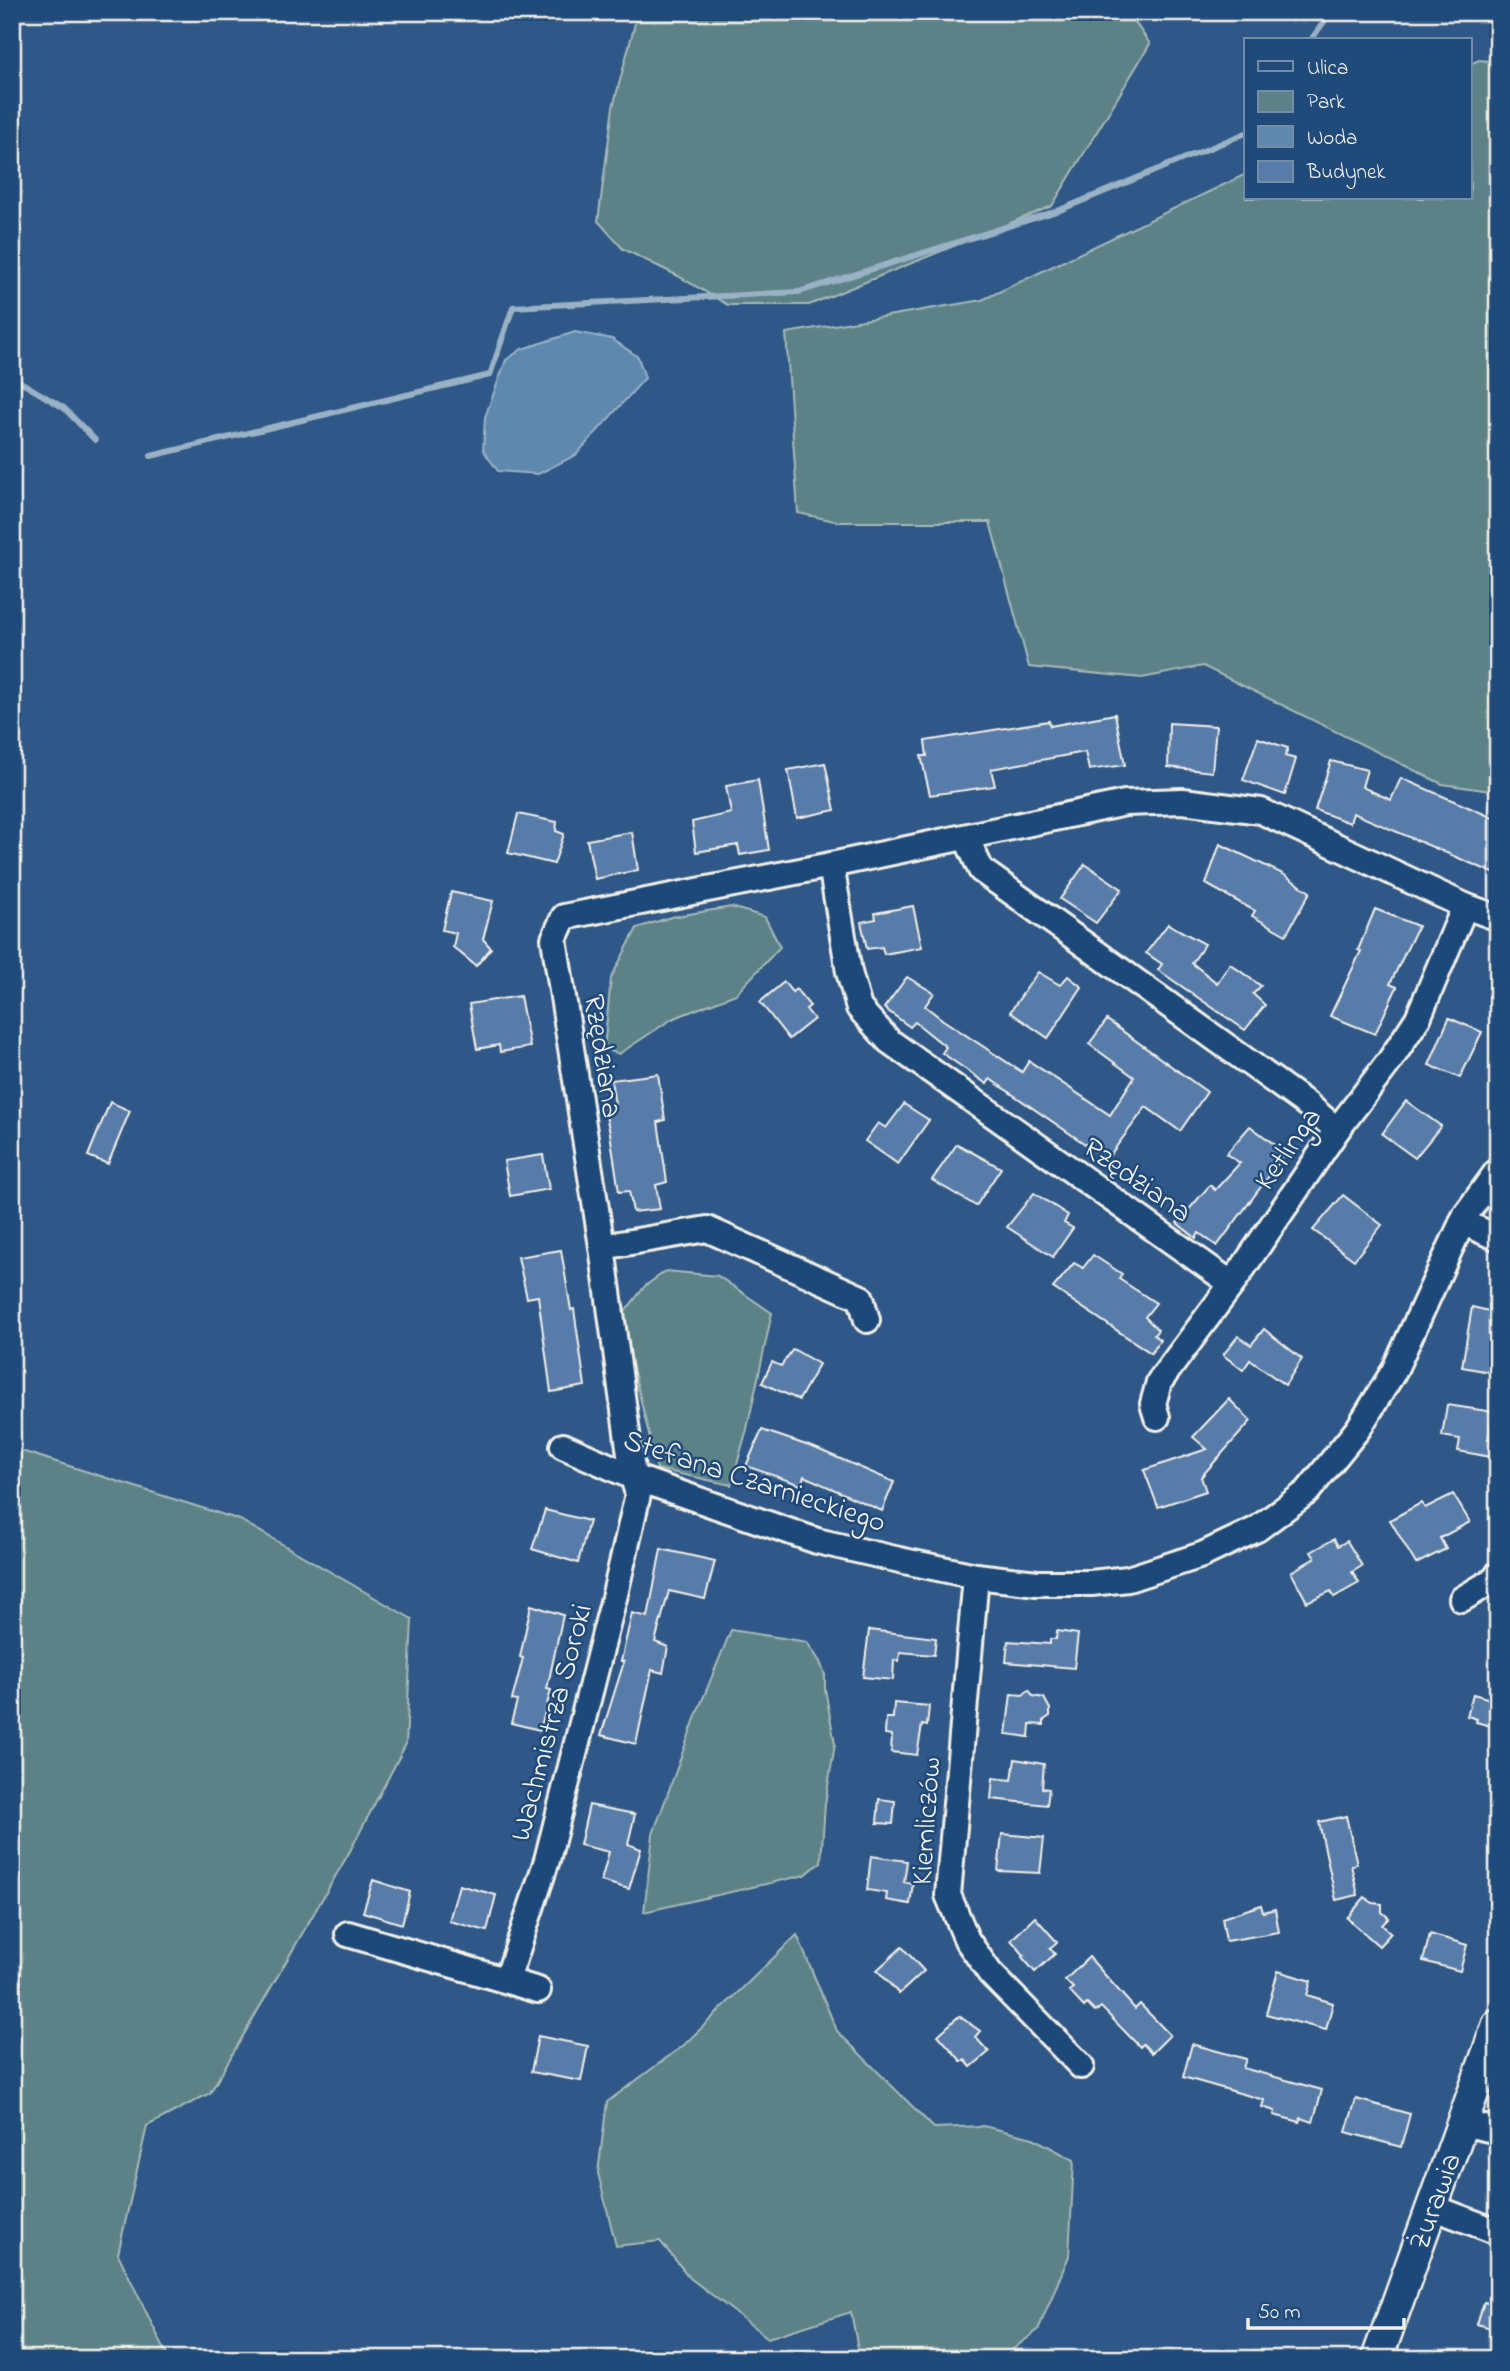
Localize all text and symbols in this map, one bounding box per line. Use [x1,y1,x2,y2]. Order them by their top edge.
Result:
legend [1244,38,1472,200]
text: Ulica [1307,54,1348,84]
text: Park [1307,88,1346,118]
text: Woda [1307,124,1357,154]
text: Budynek [1306,158,1386,190]
street label: Rzędziana [570,991,633,1121]
street label: Ketlinga [1245,1099,1334,1200]
street label: Rzędziana [1073,1128,1200,1235]
street label: Stefana Czarnieckiego [617,1420,891,1546]
street label: Wachmistrza Soroki [500,1599,606,1846]
street label: Kiemliczów [902,1756,954,1887]
street label: Żurawia [1399,2147,1475,2257]
scale bar [1248,2287,1403,2331]
text: 50 m [1258,2298,1301,2328]

